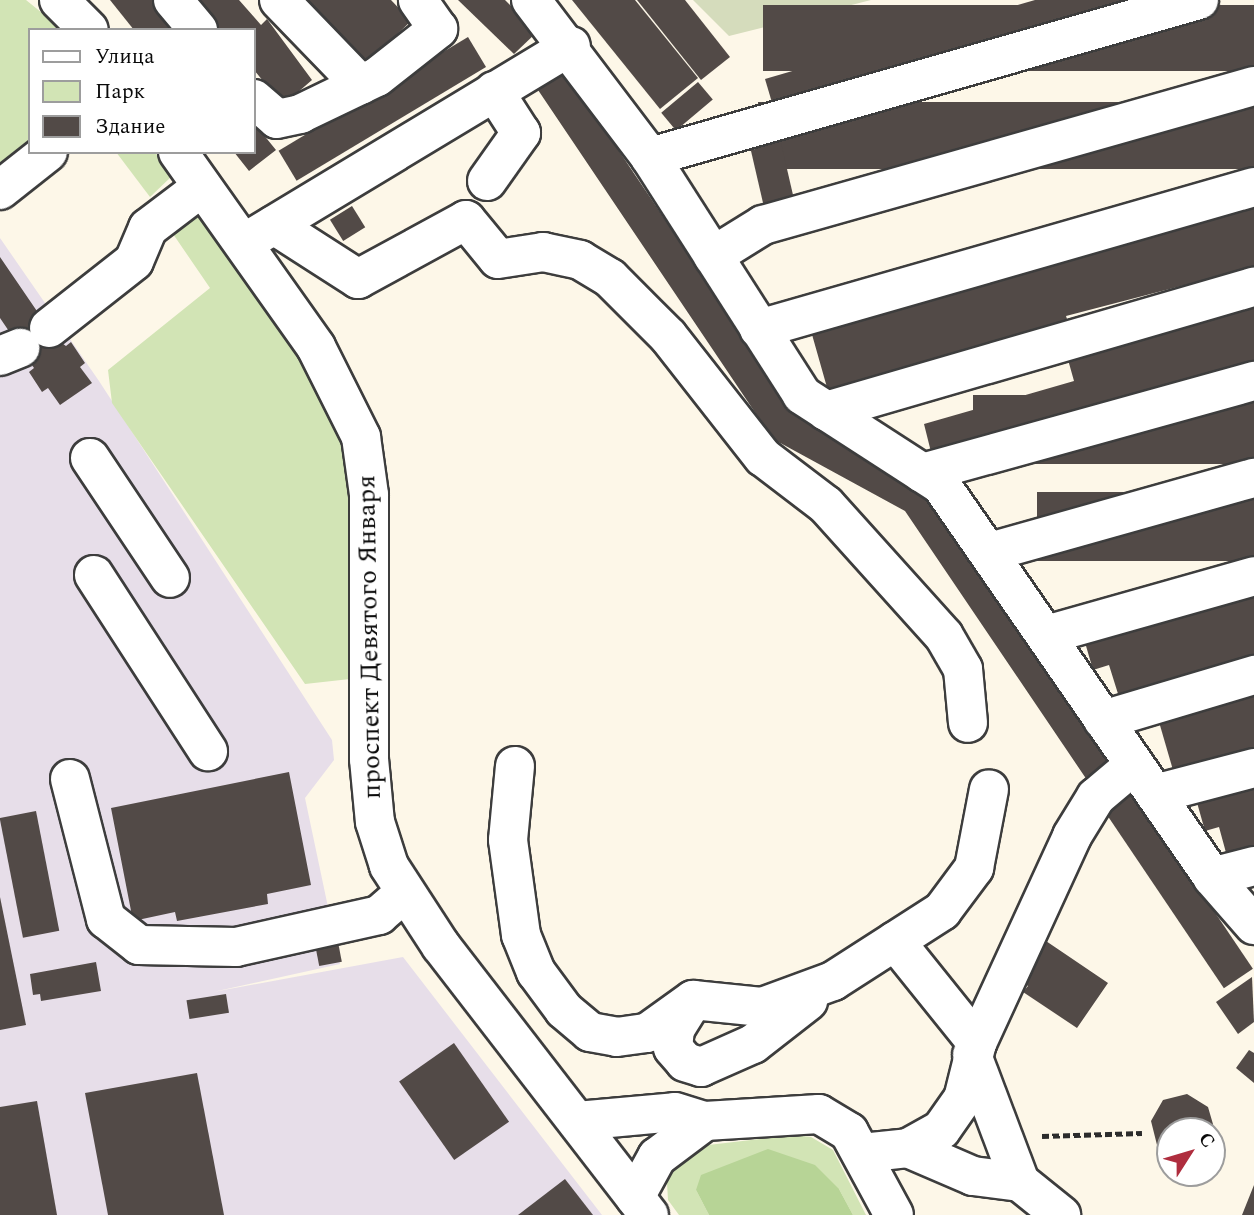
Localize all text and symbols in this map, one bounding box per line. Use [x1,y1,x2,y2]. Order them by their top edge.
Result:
legend [28,28,256,154]
text: Улица [95,41,154,73]
text: Парк [95,76,145,108]
text: Здание [95,111,165,143]
street label: проспект Девятого Января [352,475,388,799]
north arrow [1156,1117,1226,1187]
text: С [1191,1126,1222,1154]

